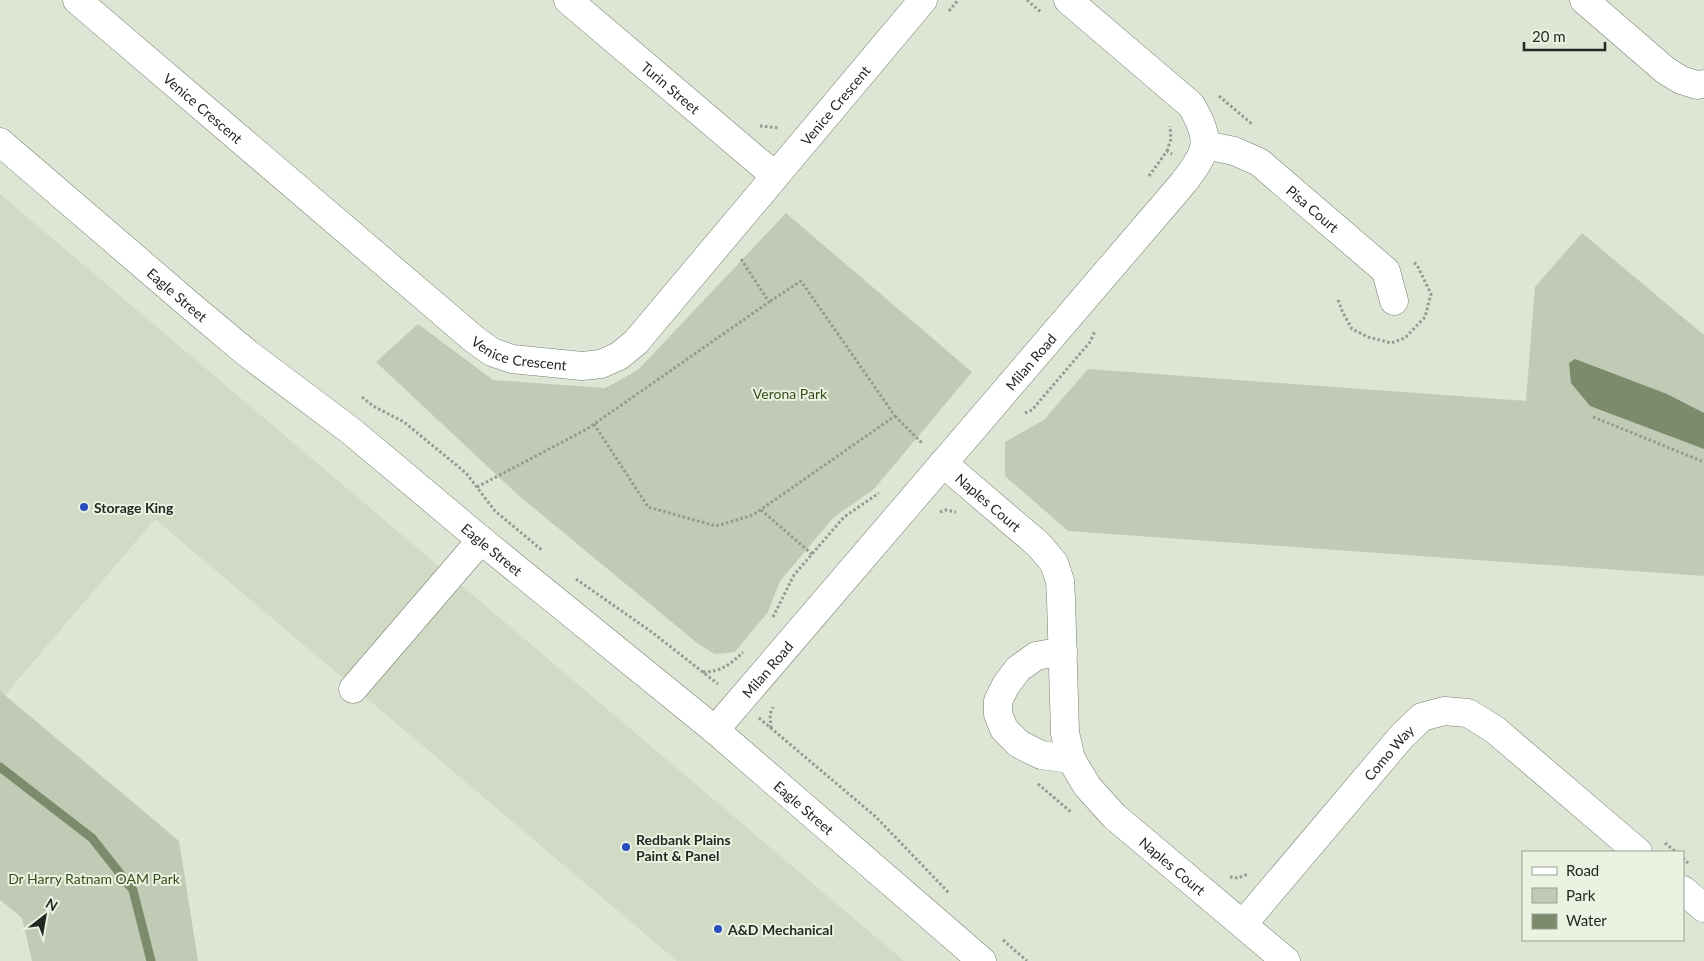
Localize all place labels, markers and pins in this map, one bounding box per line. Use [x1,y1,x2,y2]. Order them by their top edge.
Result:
place label: Storage King [94,499,174,516]
marker: Storage King [78,501,90,513]
place label: Redbank Plains Paint & Panel [636,831,731,864]
marker: Redbank Plains Paint & Panel [620,841,632,853]
place label: A&D Mechanical [727,921,833,938]
marker: A&D Mechanical [712,923,724,935]

